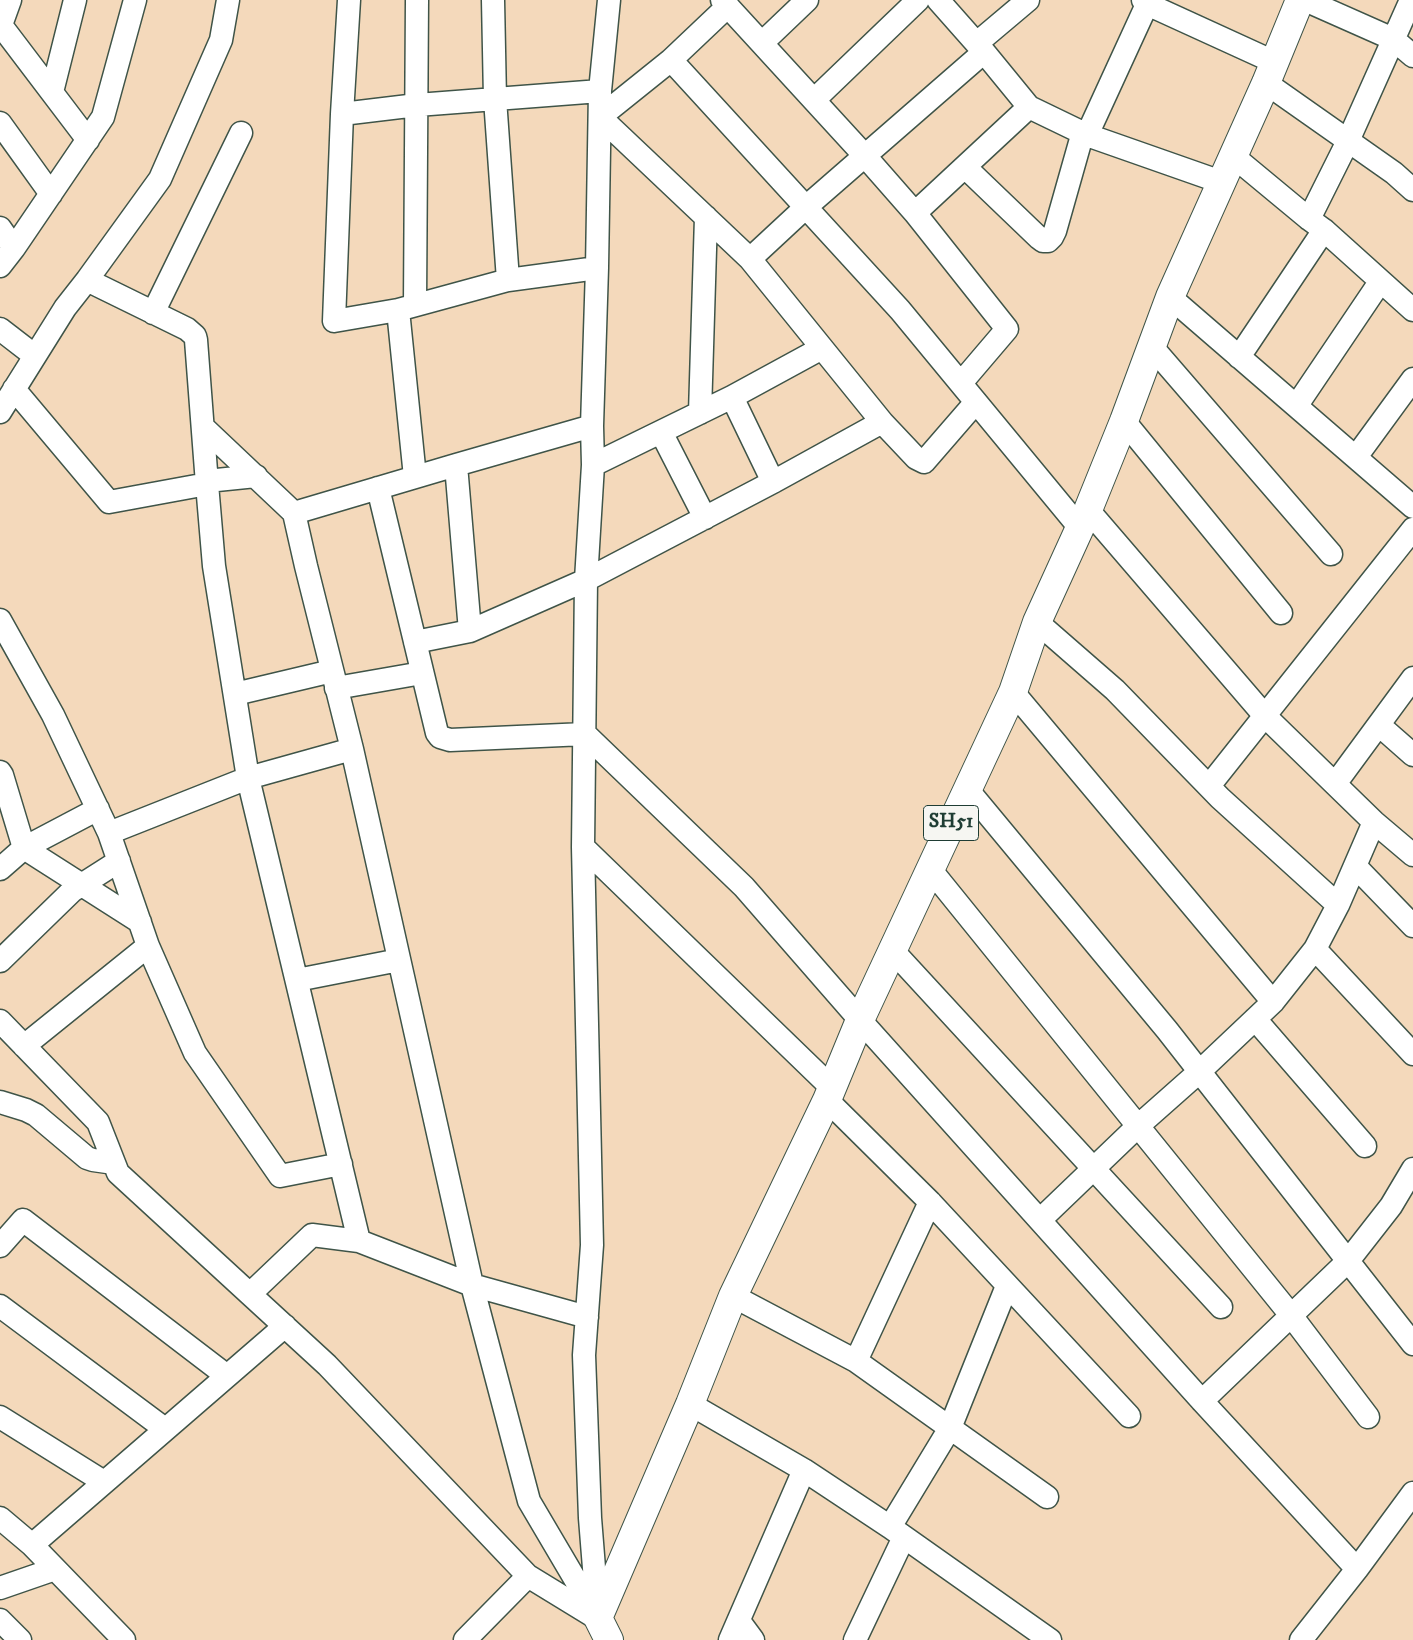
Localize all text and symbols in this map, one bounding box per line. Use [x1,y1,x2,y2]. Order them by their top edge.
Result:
road number: SH51 [924,806,978,840]

